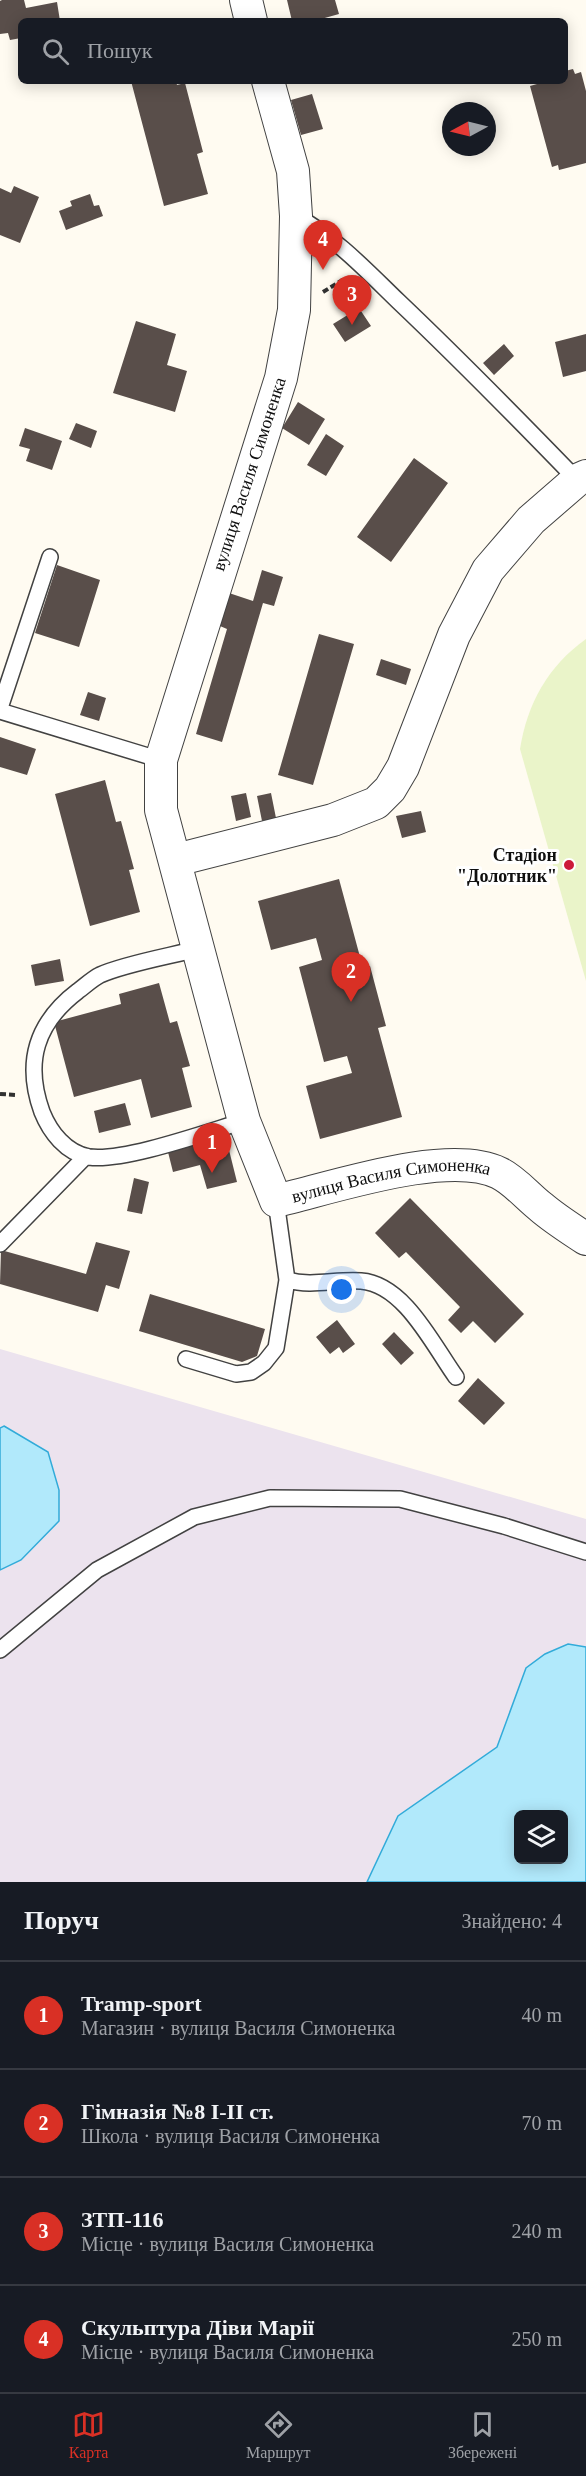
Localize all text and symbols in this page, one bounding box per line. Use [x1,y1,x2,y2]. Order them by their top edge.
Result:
search box [18,18,568,84]
icon: search [39,35,72,68]
text: Пошук [87,38,153,63]
north arrow [442,102,496,156]
pin: 4 [304,220,342,270]
pin: 3 [332,276,372,325]
street label: вулиця Василя Симоненка [208,375,290,573]
place label: Стадіон "Долотник" [457,845,557,886]
marker: Стадіон "Долотник" [562,858,576,872]
pin: 2 [332,952,370,1002]
pin: 1 [192,1124,232,1173]
street label: вулиця Василя Симоненка [289,1155,493,1207]
your location [327,1275,356,1304]
map controls [514,1810,568,1864]
button: layers [514,1810,568,1864]
text: Поруч [24,1906,99,1935]
text: Знайдено: 4 [461,1910,562,1932]
text: Tramp-sport [81,1991,202,2016]
text: 1 [39,2004,49,2026]
text: 40 m [521,2004,562,2026]
text: Магазин · вулиця Василя Симоненка [81,2017,395,2039]
text: Гімназія №8 I-II ст. [81,2099,274,2124]
text: 2 [39,2112,49,2134]
text: 70 m [521,2112,562,2134]
text: Школа · вулиця Василя Симоненка [81,2125,380,2147]
text: ЗТП-116 [81,2207,164,2232]
text: 3 [39,2220,49,2242]
text: 240 m [511,2220,562,2242]
text: Місце · вулиця Василя Симоненка [81,2233,374,2255]
text: Скульптура Діви Марії [81,2315,314,2340]
text: 4 [39,2328,49,2350]
text: 250 m [511,2328,562,2350]
text: Місце · вулиця Василя Симоненка [81,2341,374,2363]
tab: Карта [69,2408,108,2462]
tab: Маршрут [246,2408,310,2462]
tab: Збережені [448,2408,517,2462]

